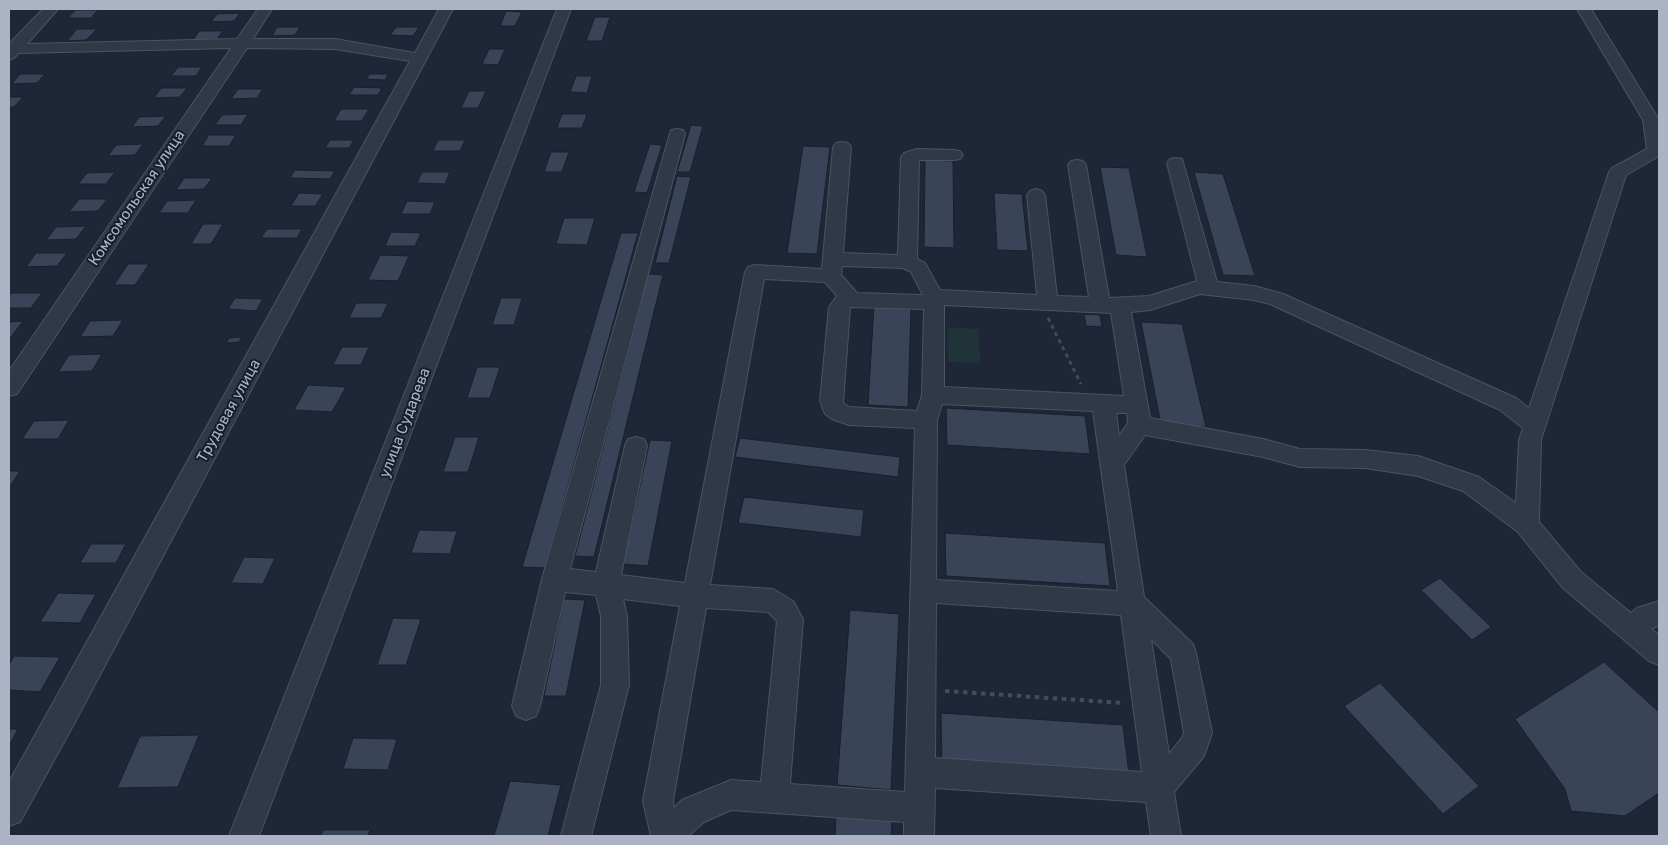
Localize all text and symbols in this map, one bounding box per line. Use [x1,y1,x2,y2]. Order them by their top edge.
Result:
street label: Комсомольская улица [85,127,189,269]
street label: Трудовая улица [193,356,265,466]
street label: улица Сударева [376,365,434,481]

